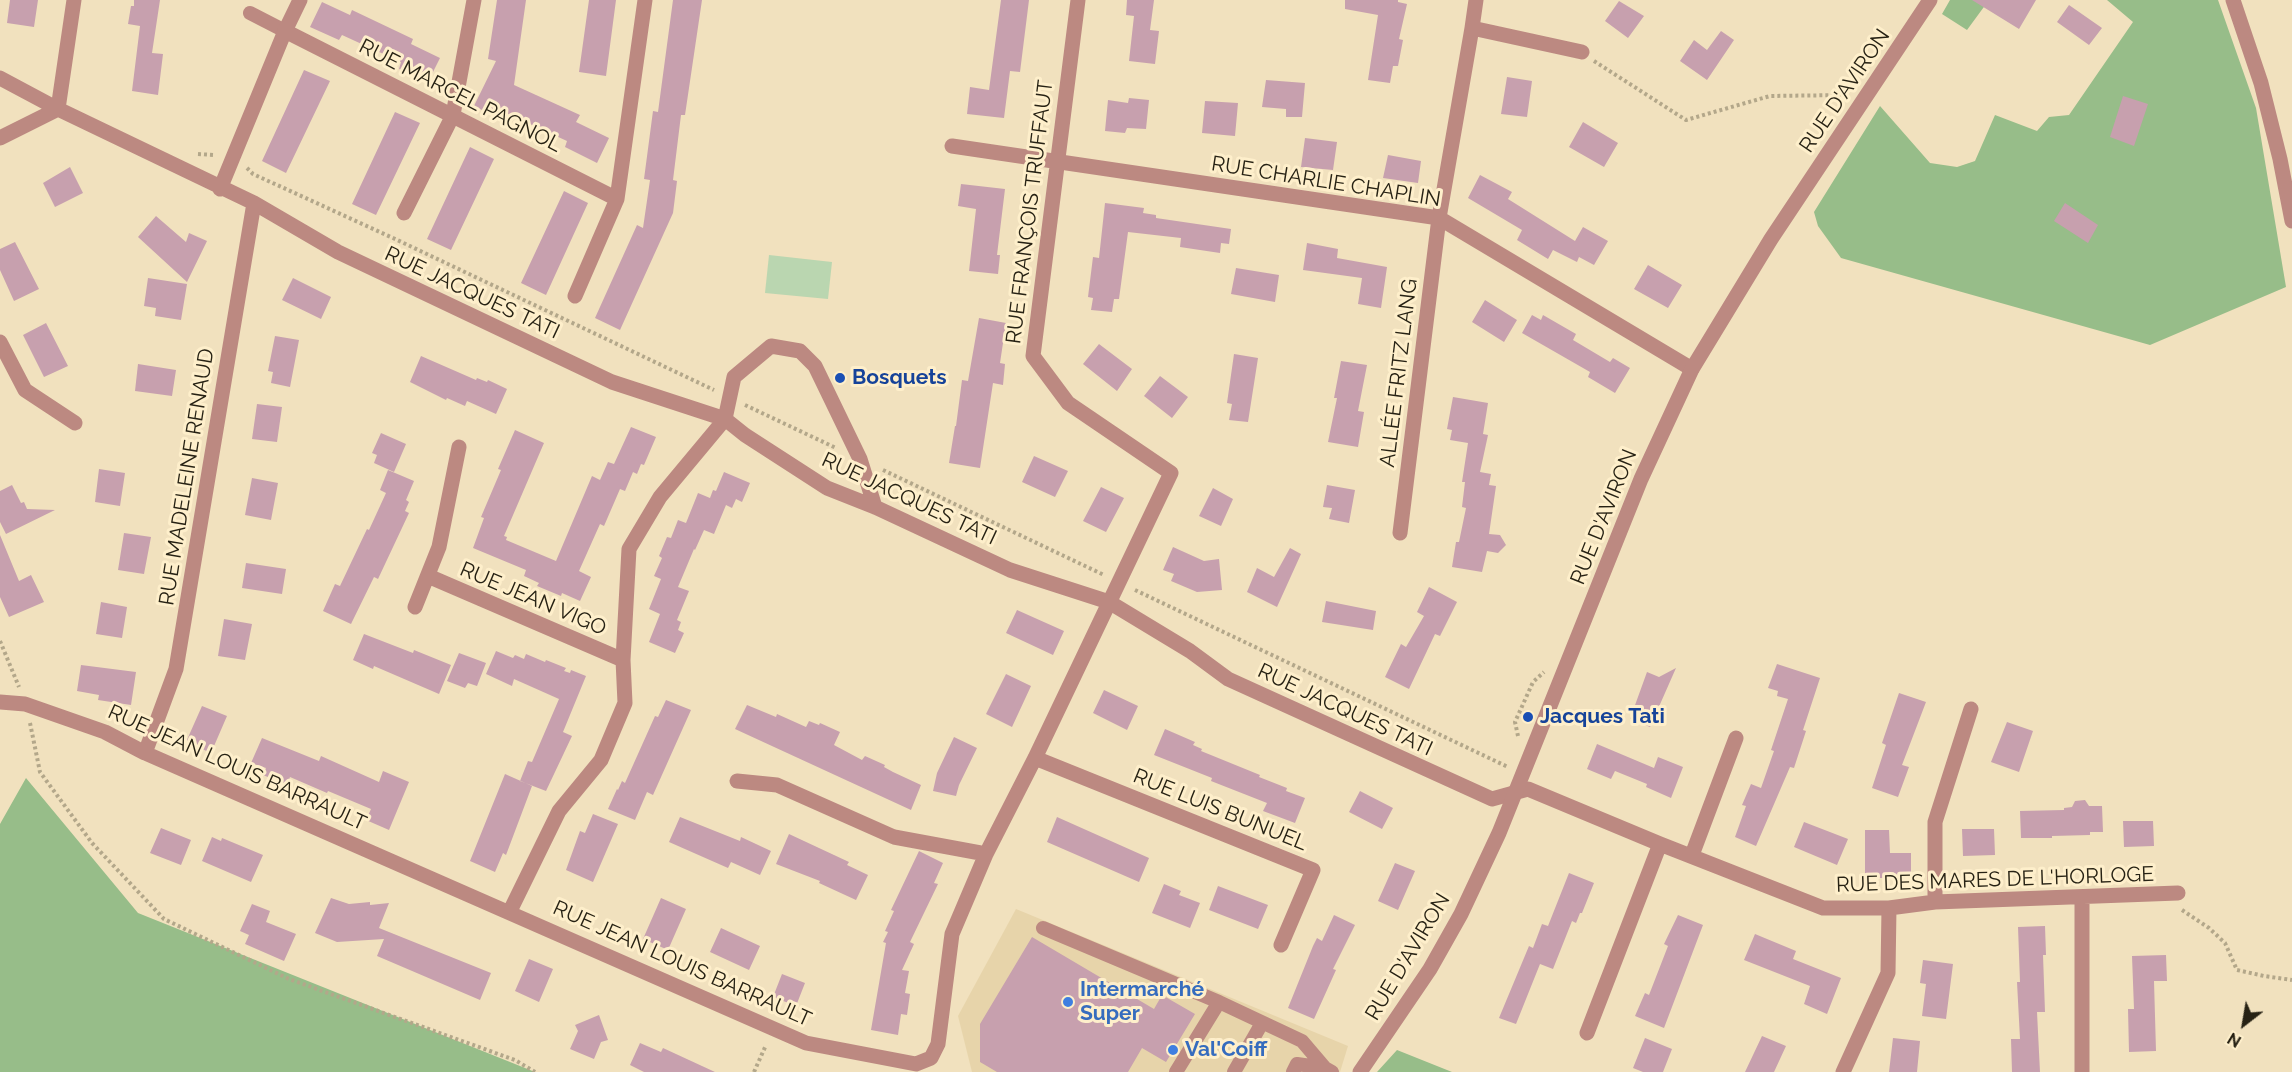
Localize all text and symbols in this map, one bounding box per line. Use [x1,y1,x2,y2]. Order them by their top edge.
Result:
street label: RUE D'AVIRON [1794,24,1896,158]
street label: RUE MARCEL PAGNOL [355,34,565,158]
street label: RUE FRANÇOIS TRUFFAUT [1001,79,1059,345]
street label: RUE CHARLIE CHAPLIN [1209,151,1443,213]
street label: RUE JACQUES TATI [381,241,563,345]
street label: ALLÉE FRITZ LANG [1375,277,1423,469]
street label: RUE MADELEINE RENAUD [154,347,220,607]
place label: Bosquets [852,365,947,391]
marker: Bosquets [833,371,847,385]
street label: RUE D'AVIRON [1565,446,1643,588]
street label: RUE JACQUES TATI [818,447,1000,551]
street label: RUE JEAN VIGO [456,557,610,641]
street label: RUE JACQUES TATI [1254,658,1436,762]
street label: RUE JEAN LOUIS BARRAULT [104,699,370,837]
place label: Jacques Tati [1540,704,1665,730]
marker: Jacques Tati [1521,710,1535,724]
street label: RUE LUIS BUNUEL [1129,764,1311,856]
street label: RUE DES MARES DE L'HORLOGE [1835,862,2155,898]
street label: RUE D'AVIRON [1360,889,1456,1025]
street label: RUE JEAN LOUIS BARRAULT [549,895,815,1033]
place label: Intermarché Super [1080,977,1204,1027]
north arrow [2214,994,2274,1054]
marker: Intermarché Super [1061,995,1075,1009]
text: N [2224,1029,2245,1051]
place label: Val'Coiff [1185,1037,1267,1063]
marker: Val'Coiff [1166,1043,1180,1057]

